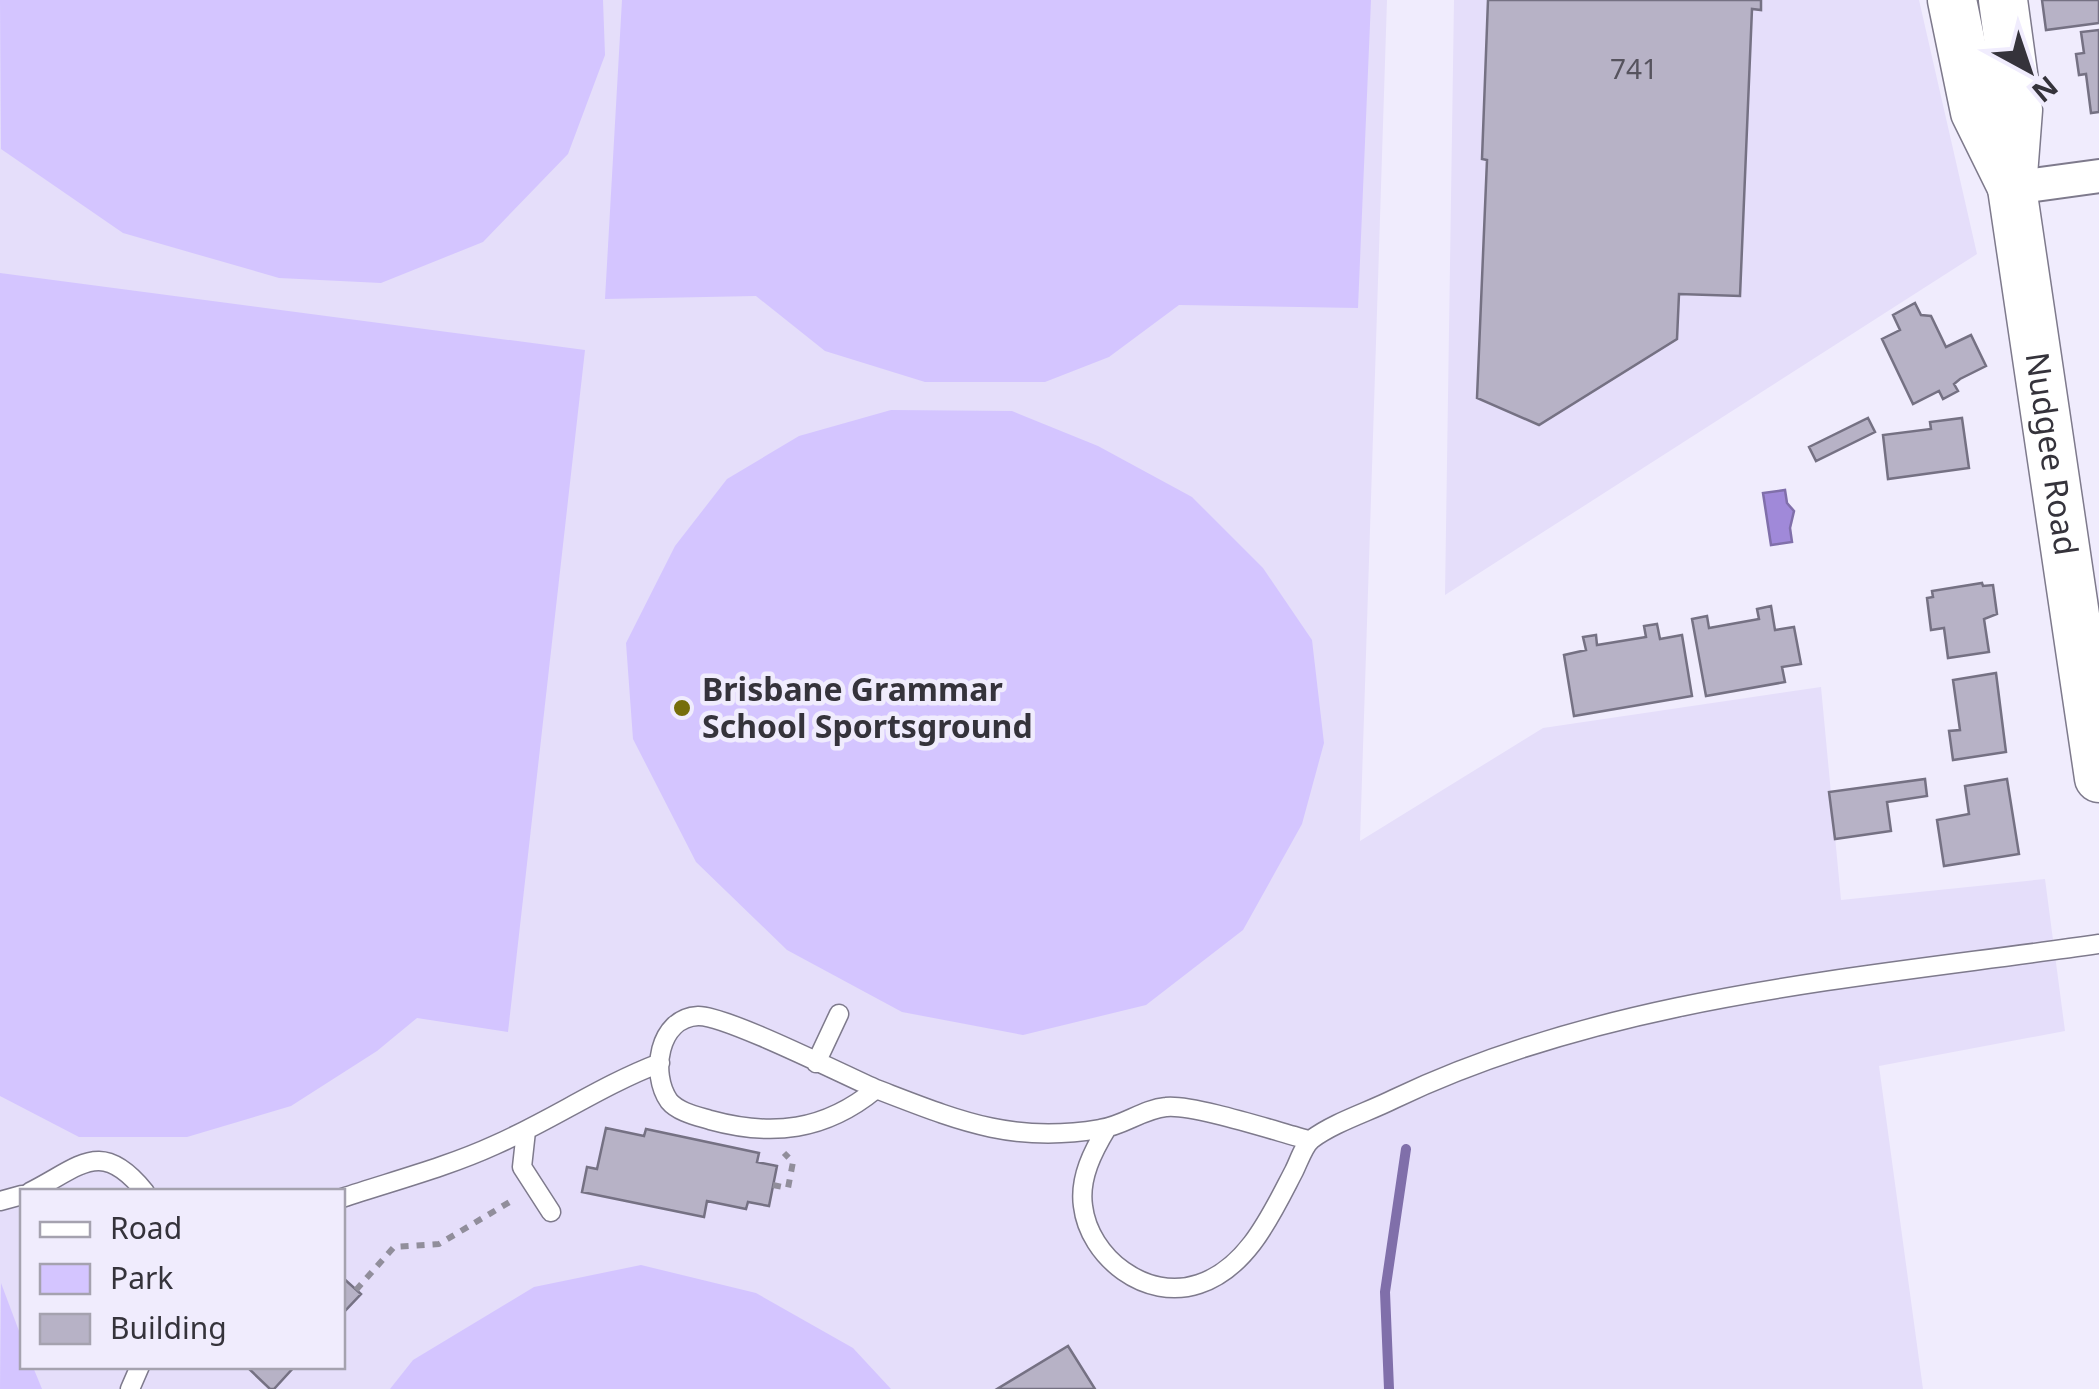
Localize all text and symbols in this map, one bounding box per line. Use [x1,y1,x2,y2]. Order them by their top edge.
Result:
north arrow [1979,20,2079,120]
house number: 741 [1610,49,1658,87]
text: N [2025,68,2067,112]
street label: Nudgee Road [2016,349,2089,558]
place label: Brisbane Grammar School Sportsground [702,667,1033,747]
marker: Brisbane Grammar School Sportsground [671,697,693,719]
legend [20,1189,345,1369]
text: Road [110,1207,182,1248]
text: Park [110,1257,173,1298]
text: Building [110,1307,227,1348]

